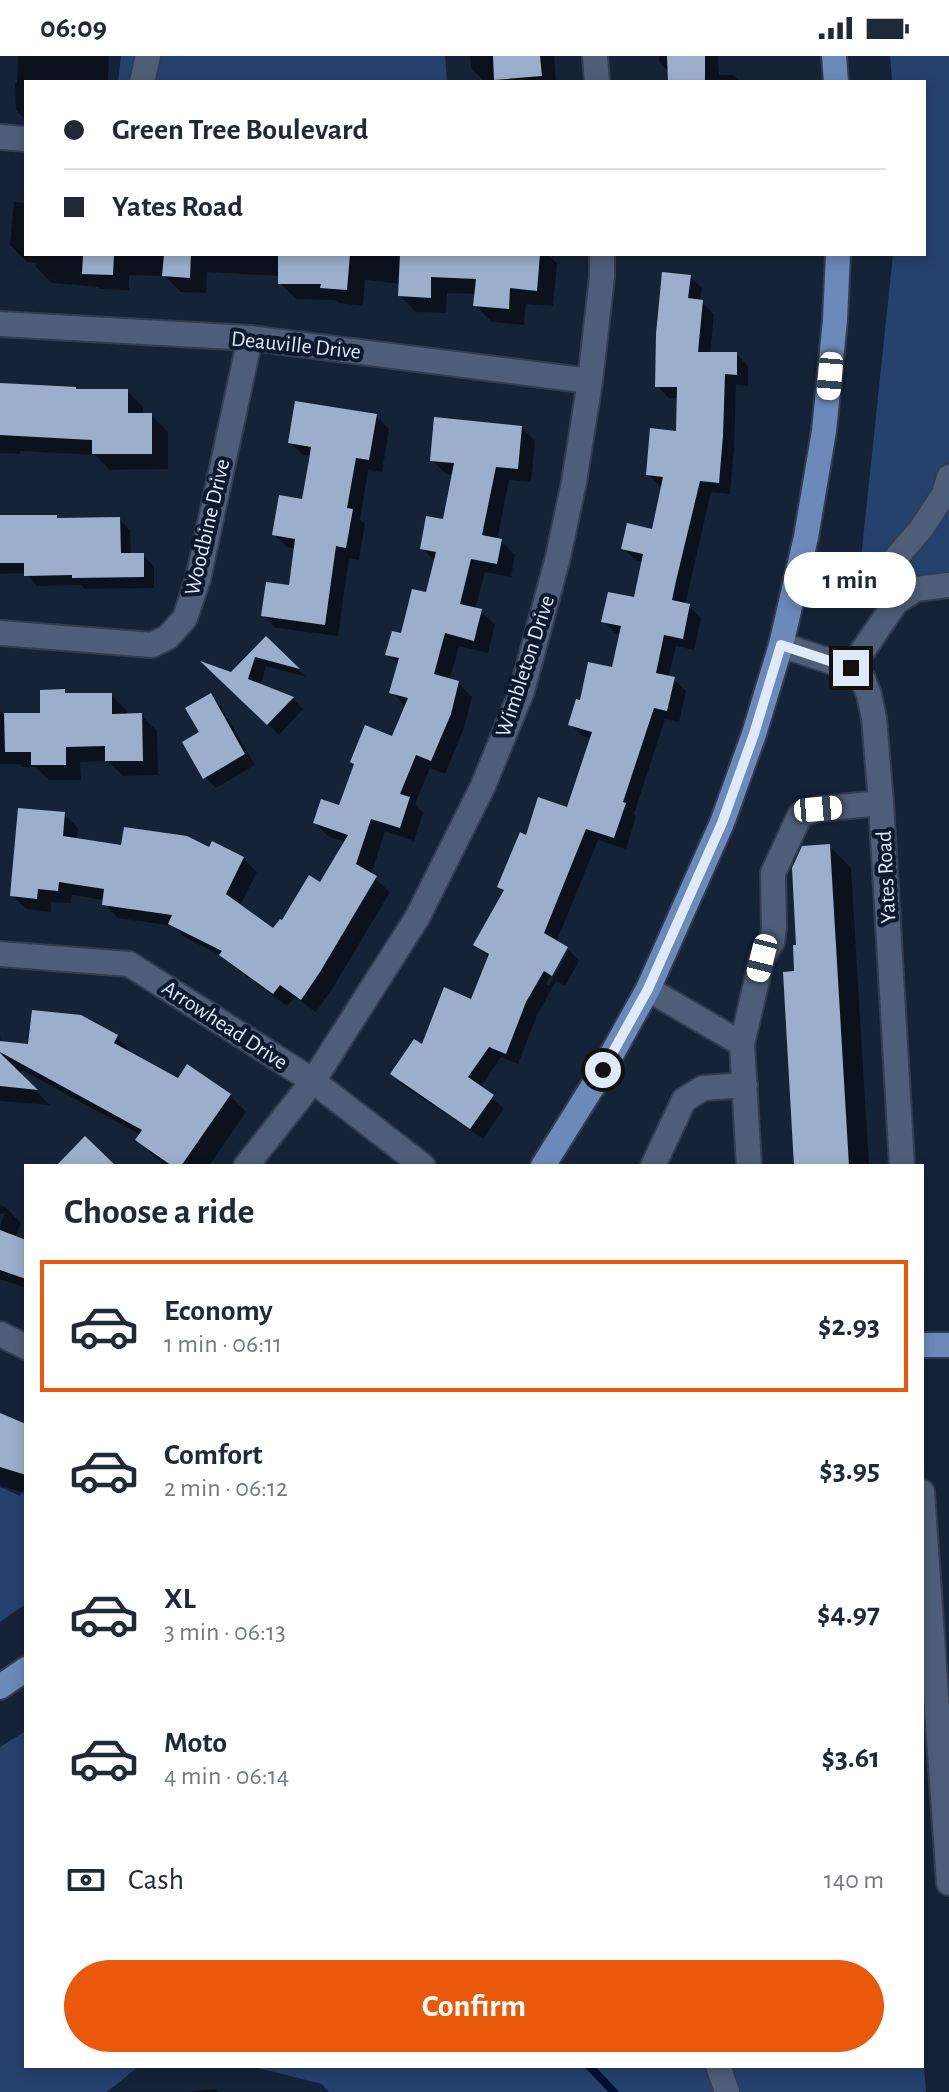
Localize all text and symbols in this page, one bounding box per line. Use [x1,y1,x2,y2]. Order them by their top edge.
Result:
text: 06:09 [40,13,107,43]
text: Green Tree Boulevard [112,115,368,145]
text: Yates Road [112,192,243,222]
street label: Deauville Drive [230,327,362,363]
car [816,351,844,401]
street label: Woodbine Drive [181,457,233,597]
callout: 1 min [785,552,917,608]
text: 1 min [823,567,877,593]
street label: Wimbleton Drive [492,592,558,740]
route end [833,650,869,686]
car [793,795,843,823]
street label: Yates Road [873,830,899,924]
car [745,932,779,984]
street label: Arrowhead Drive [158,976,292,1074]
route start [585,1052,621,1088]
text: Choose a ride [64,1194,254,1230]
icon: car [68,1290,140,1362]
text: Economy [164,1296,273,1326]
text: $2.93 [818,1311,880,1341]
text: 1 min · 06:11 [164,1331,282,1357]
icon: car [68,1434,140,1506]
text: Comfort [164,1440,263,1470]
text: $3.95 [819,1455,880,1485]
text: 2 min · 06:12 [164,1475,288,1501]
icon: car [68,1578,140,1650]
text: XL [164,1584,196,1614]
text: $4.97 [817,1599,880,1629]
text: 3 min · 06:13 [164,1619,286,1645]
icon: car [68,1722,140,1794]
text: Moto [164,1728,227,1758]
text: $3.61 [821,1743,880,1773]
text: 4 min · 06:14 [164,1763,289,1789]
icon: cash [64,1858,108,1902]
text: Cash [128,1865,184,1895]
text: 140 m [824,1867,884,1893]
button: Confirm [64,1960,884,2052]

